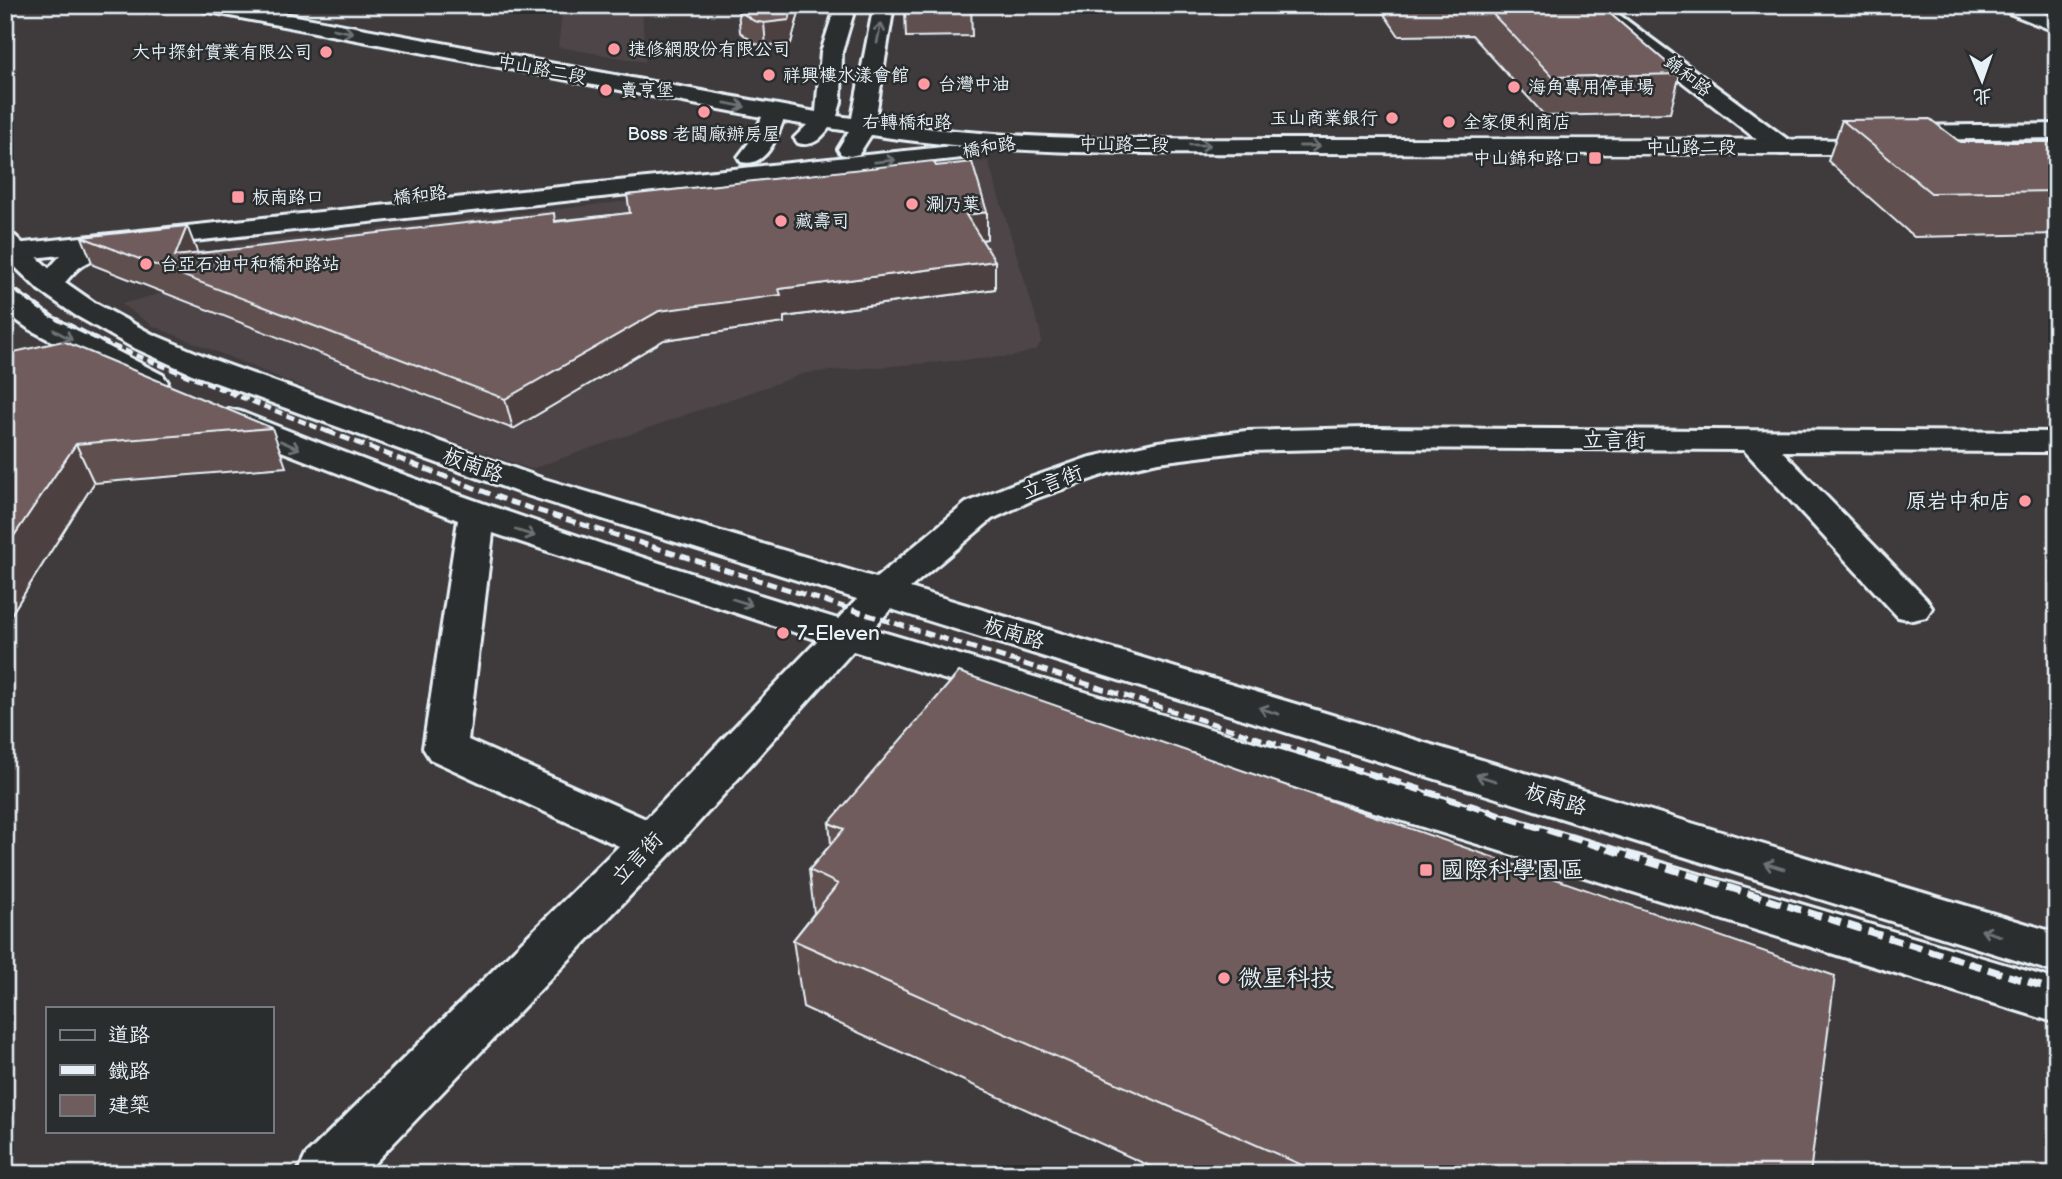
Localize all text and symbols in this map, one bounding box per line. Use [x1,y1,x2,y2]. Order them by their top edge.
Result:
one-way arrow [872,22,886,45]
one-way arrow [331,25,354,39]
place label: 捷修網股份有限公司 [628,39,790,60]
marker: 捷修網股份有限公司 [606,41,622,57]
place label: 大中探針實業有限公司 [132,42,312,63]
marker: 大中探針實業有限公司 [318,44,334,60]
north arrow [1946,46,2016,116]
street label: 中山路二段 [496,51,588,88]
street label: 錦和路 [1660,51,1715,101]
place label: 祥興樓水漾會館 [783,65,909,86]
marker: 祥興樓水漾會館 [761,67,777,83]
place label: 台灣中油 [938,74,1010,95]
marker: 台灣中油 [916,76,932,92]
place label: 海角專用停車場 [1528,77,1654,98]
marker: 海角專用停車場 [1506,79,1522,95]
place label: 賣亨堡 [620,80,674,101]
marker: 賣亨堡 [598,82,614,98]
text: 北 [1973,84,1992,107]
one-way arrow [723,99,746,112]
marker: Boss 老闆廠辦房屋 [696,104,712,120]
place label: 玉山商業銀行 [1270,108,1378,129]
marker: 玉山商業銀行 [1384,110,1400,126]
street label: 右轉橋和路 [862,112,952,133]
place label: 全家便利商店 [1463,112,1571,133]
marker: 全家便利商店 [1441,114,1457,130]
place label: Boss 老闆廠辦房屋 [627,124,781,145]
street label: 橋和路 [961,133,1017,162]
street label: 中山路二段 [1079,133,1169,156]
street label: 中山路二段 [1646,137,1736,158]
one-way arrow [1189,138,1212,152]
one-way arrow [1299,139,1322,153]
place label: 中山錦和路口 [1473,148,1581,169]
marker: 中山錦和路口 [1587,150,1603,166]
one-way arrow [873,155,896,168]
street label: 橋和路 [392,182,448,209]
place label: 板南路口 [252,187,324,208]
marker: 板南路口 [230,189,246,205]
place label: 涮乃葉 [926,194,980,215]
marker: 涮乃葉 [904,196,920,212]
place label: 藏壽司 [795,211,849,232]
marker: 藏壽司 [773,213,789,229]
place label: 台亞石油中和穚和路站 [160,254,340,275]
marker: 台亞石油中和穚和路站 [138,256,154,272]
one-way arrow [52,328,72,342]
street label: 立言街 [1583,428,1646,453]
one-way arrow [278,439,300,452]
street label: 板南路 [439,443,507,488]
street label: 立言街 [1018,460,1086,505]
place label: 原岩中和店 [1906,489,2011,514]
marker: 原岩中和店 [2017,493,2033,509]
one-way arrow [514,528,536,540]
one-way arrow [731,597,753,609]
street label: 板南路 [980,612,1048,655]
place label: 7-Eleven [797,621,880,646]
marker: 7-Eleven [775,625,791,641]
one-way arrow [1258,704,1280,717]
one-way arrow [1475,770,1497,783]
street label: 板南路 [1522,778,1590,821]
street label: 立言街 [606,827,668,890]
place label: 國際科學園區 [1440,856,1584,885]
one-way arrow [1763,859,1785,872]
marker: 國際科學園區 [1418,862,1434,878]
one-way arrow [1981,925,2003,938]
place label: 微星科技 [1238,964,1334,993]
marker: 微星科技 [1216,970,1232,986]
legend [46,1007,273,1134]
text: 道路 [108,1023,150,1048]
text: 鐵路 [108,1059,150,1084]
text: 建築 [108,1093,150,1118]

